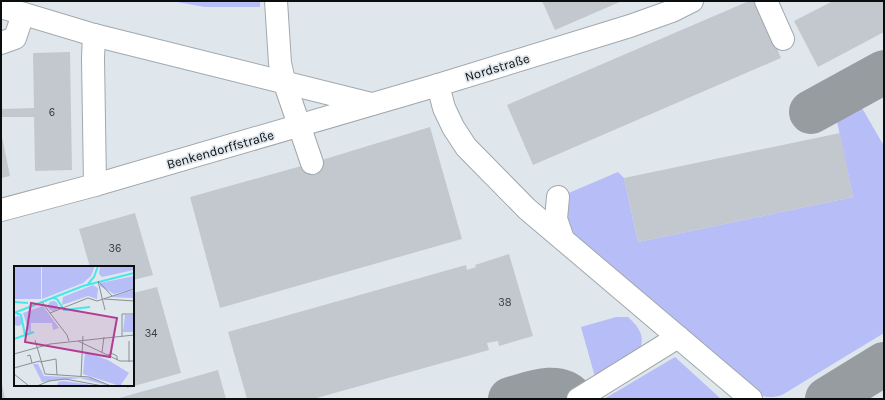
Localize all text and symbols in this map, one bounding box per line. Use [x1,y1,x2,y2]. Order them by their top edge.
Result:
street label: Nordstraße [463,50,531,84]
house number: 6 [49,106,55,119]
street label: Benkendorffstraße [165,127,276,172]
house number: 36 [109,242,121,255]
inset map [14,266,134,386]
house number: 38 [498,296,512,309]
house number: 34 [145,327,157,340]

